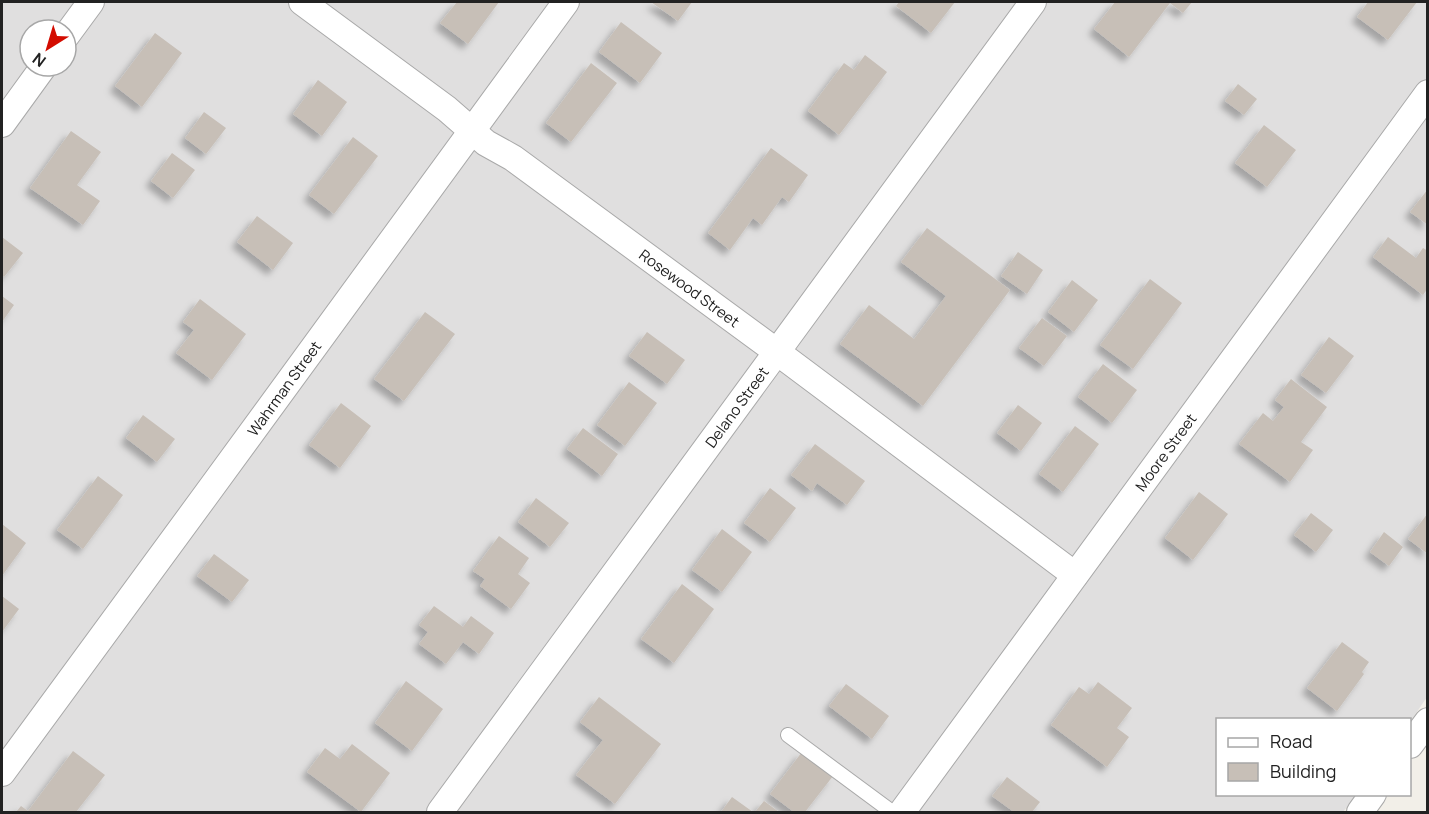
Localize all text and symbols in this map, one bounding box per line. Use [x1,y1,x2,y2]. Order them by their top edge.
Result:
north arrow [18,18,78,78]
text: N [28,48,50,72]
street label: Rosewood Street [635,244,744,332]
street label: Wahrman Street [242,336,326,440]
street label: Delano Street [700,362,773,452]
street label: Moore Street [1130,409,1201,495]
legend [1216,718,1411,796]
text: Road [1270,729,1313,753]
text: Building [1270,759,1336,783]

